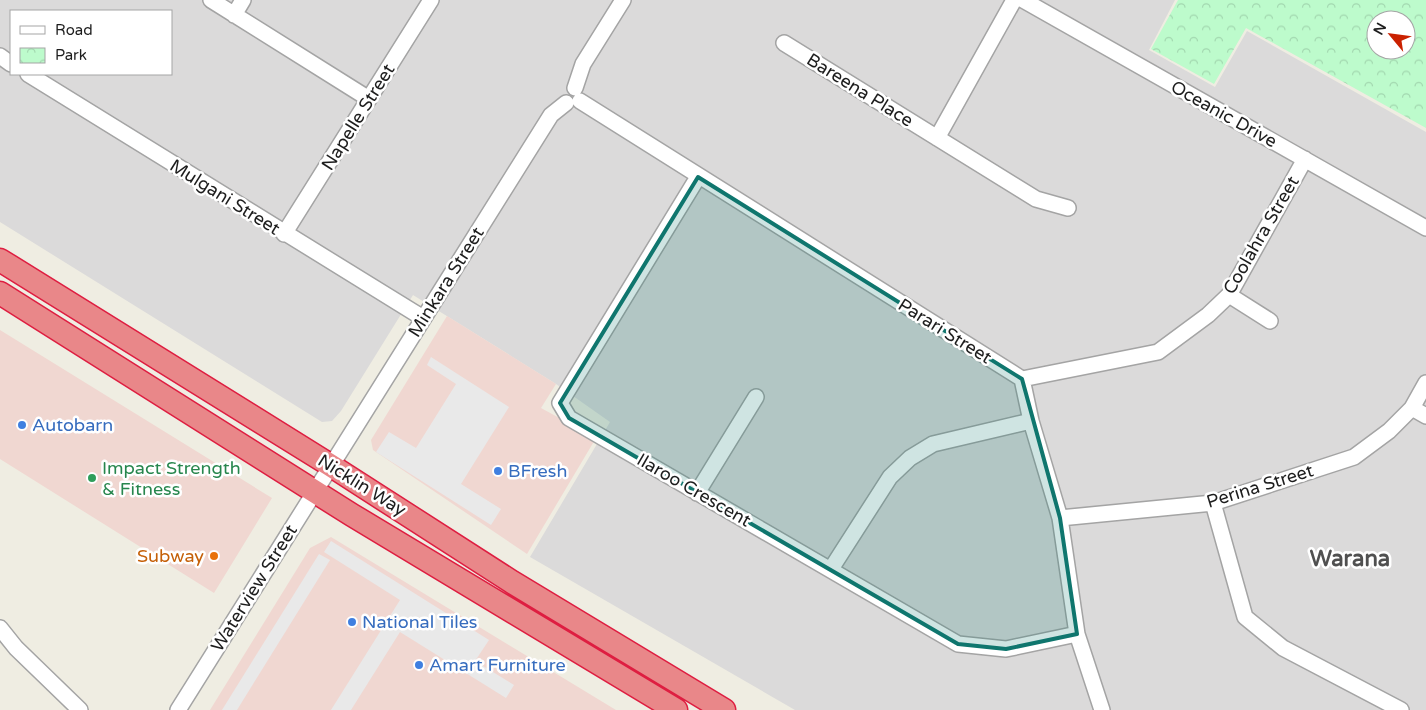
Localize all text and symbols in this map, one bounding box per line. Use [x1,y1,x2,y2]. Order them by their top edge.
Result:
legend [10,10,172,75]
north arrow [1366,10,1416,60]
text: N [1370,20,1390,38]
text: Road [55,21,93,39]
text: Park [55,46,87,64]
street label: Bareena Place [803,48,917,132]
street label: Napelle Street [317,60,400,174]
street label: Oceanic Drive [1167,76,1281,152]
street label: Mulgani Street [166,154,284,240]
street label: Coolahra Street [1218,172,1304,298]
street label: Minkara Street [403,223,489,341]
street label: Parari Street [894,294,996,369]
place label: Autobarn [32,414,113,436]
marker: Autobarn [16,419,28,431]
street label: Ilaroo Crescent [633,448,755,532]
street label: Nicklin Way [314,449,410,521]
place label: Impact Strength & Fitness [102,457,241,500]
street label: Perina Street [1204,459,1316,513]
place label: BFresh [508,460,567,482]
marker: BFresh [492,465,504,477]
marker: Impact Strength & Fitness [86,472,98,484]
street label: Waterview Street [206,520,302,656]
place label: Subway [137,545,204,567]
district label: Warana [1310,546,1390,572]
marker: Subway [208,550,220,562]
place label: National Tiles [362,611,477,633]
marker: National Tiles [346,616,358,628]
place label: Amart Furniture [429,654,566,676]
marker: Amart Furniture [413,659,425,671]

